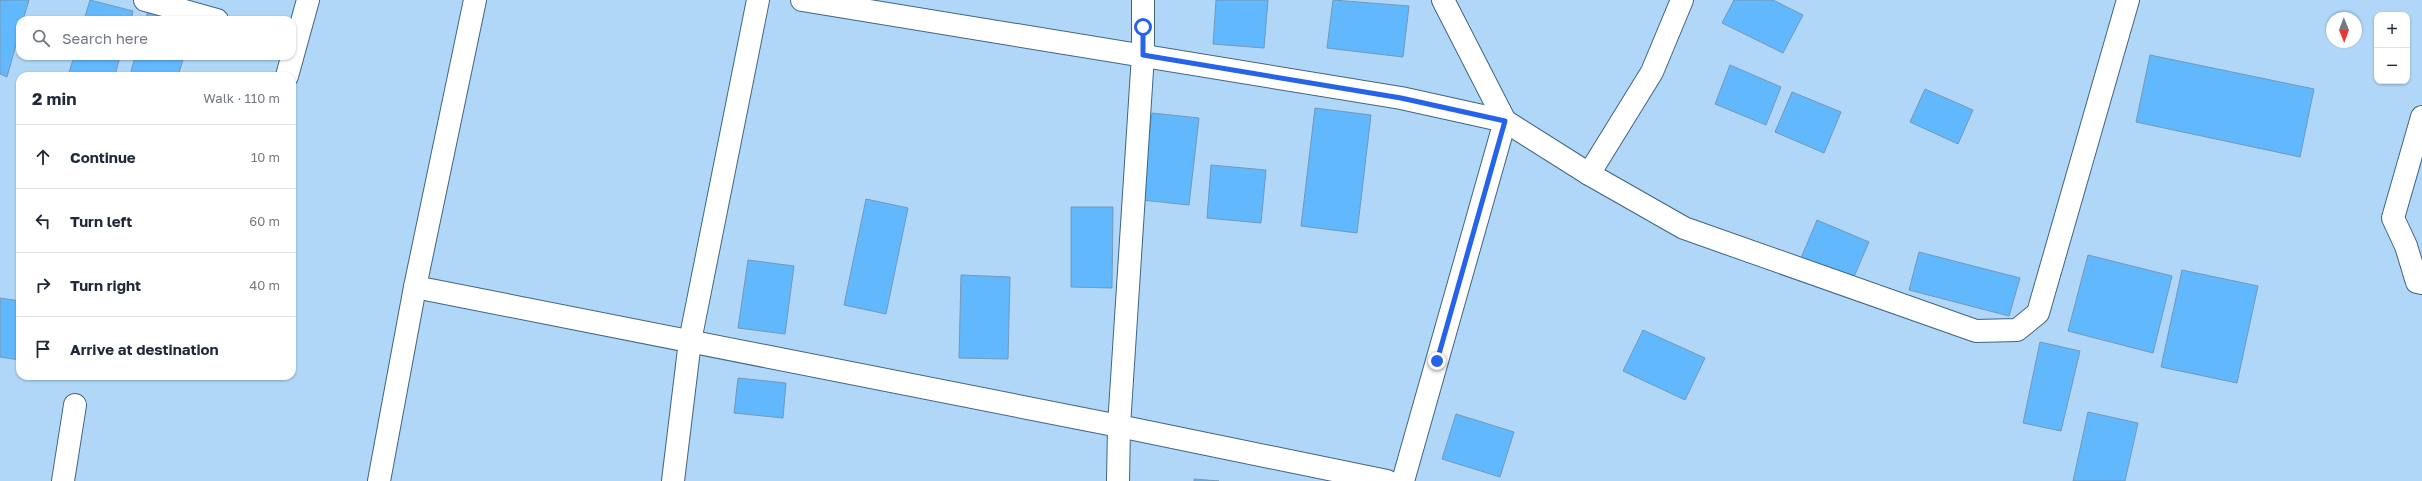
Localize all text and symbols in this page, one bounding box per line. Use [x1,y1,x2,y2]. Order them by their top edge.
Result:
north arrow [2326,12,2362,48]
map controls [2374,12,2410,84]
button: + [2374,12,2410,48]
search box [16,16,296,60]
route start [1134,18,1152,36]
icon: search [30,27,52,49]
text: Search here [62,29,148,47]
button: − [2374,48,2410,84]
text: 2 min [32,88,76,109]
text: Walk · 110 m [203,90,280,106]
icon: ahead [32,146,54,168]
text: Continue [70,148,136,166]
text: 10 m [251,149,280,165]
icon: left [32,210,54,232]
text: Turn left [70,212,132,230]
text: 60 m [249,213,280,229]
icon: right [32,274,54,296]
text: Turn right [70,276,141,294]
text: 40 m [249,277,280,293]
icon: arrive [32,338,54,360]
text: Arrive at destination [70,340,219,358]
route end [1428,352,1446,370]

